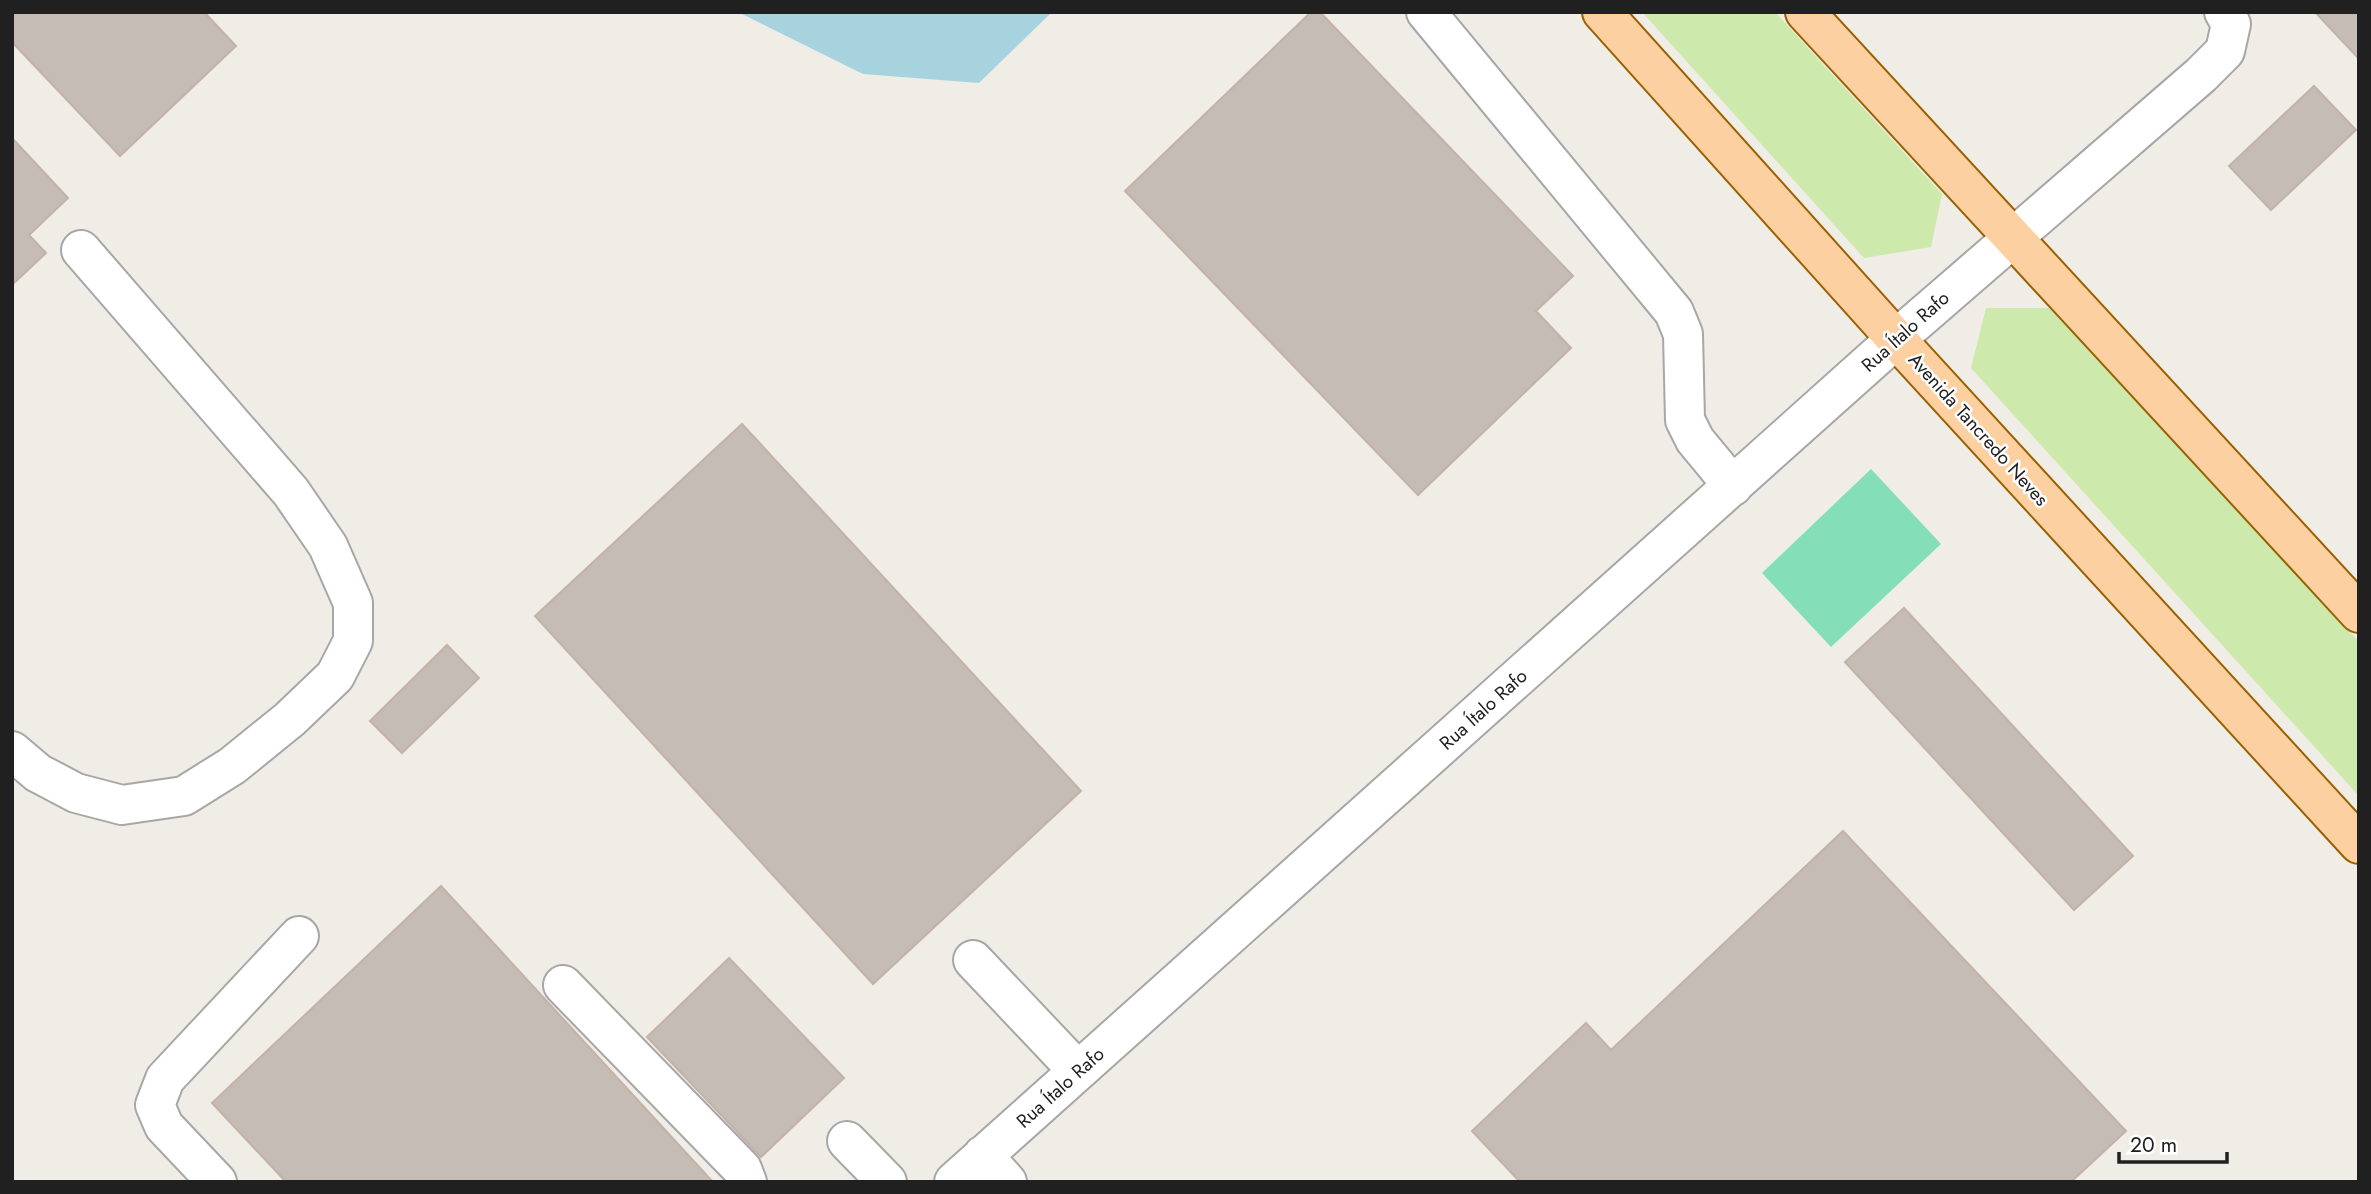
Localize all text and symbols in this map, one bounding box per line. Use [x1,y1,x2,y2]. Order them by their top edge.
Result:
street label: Rua Ítalo Rafo [1855,285,1955,378]
street label: Avenida Tancredo Neves [1902,347,2055,512]
street label: Rua Ítalo Rafo [1433,663,1533,756]
street label: Rua Ítalo Rafo [1010,1041,1110,1134]
scale bar [2119,1120,2228,1164]
text: 20 m [2130,1130,2177,1160]

